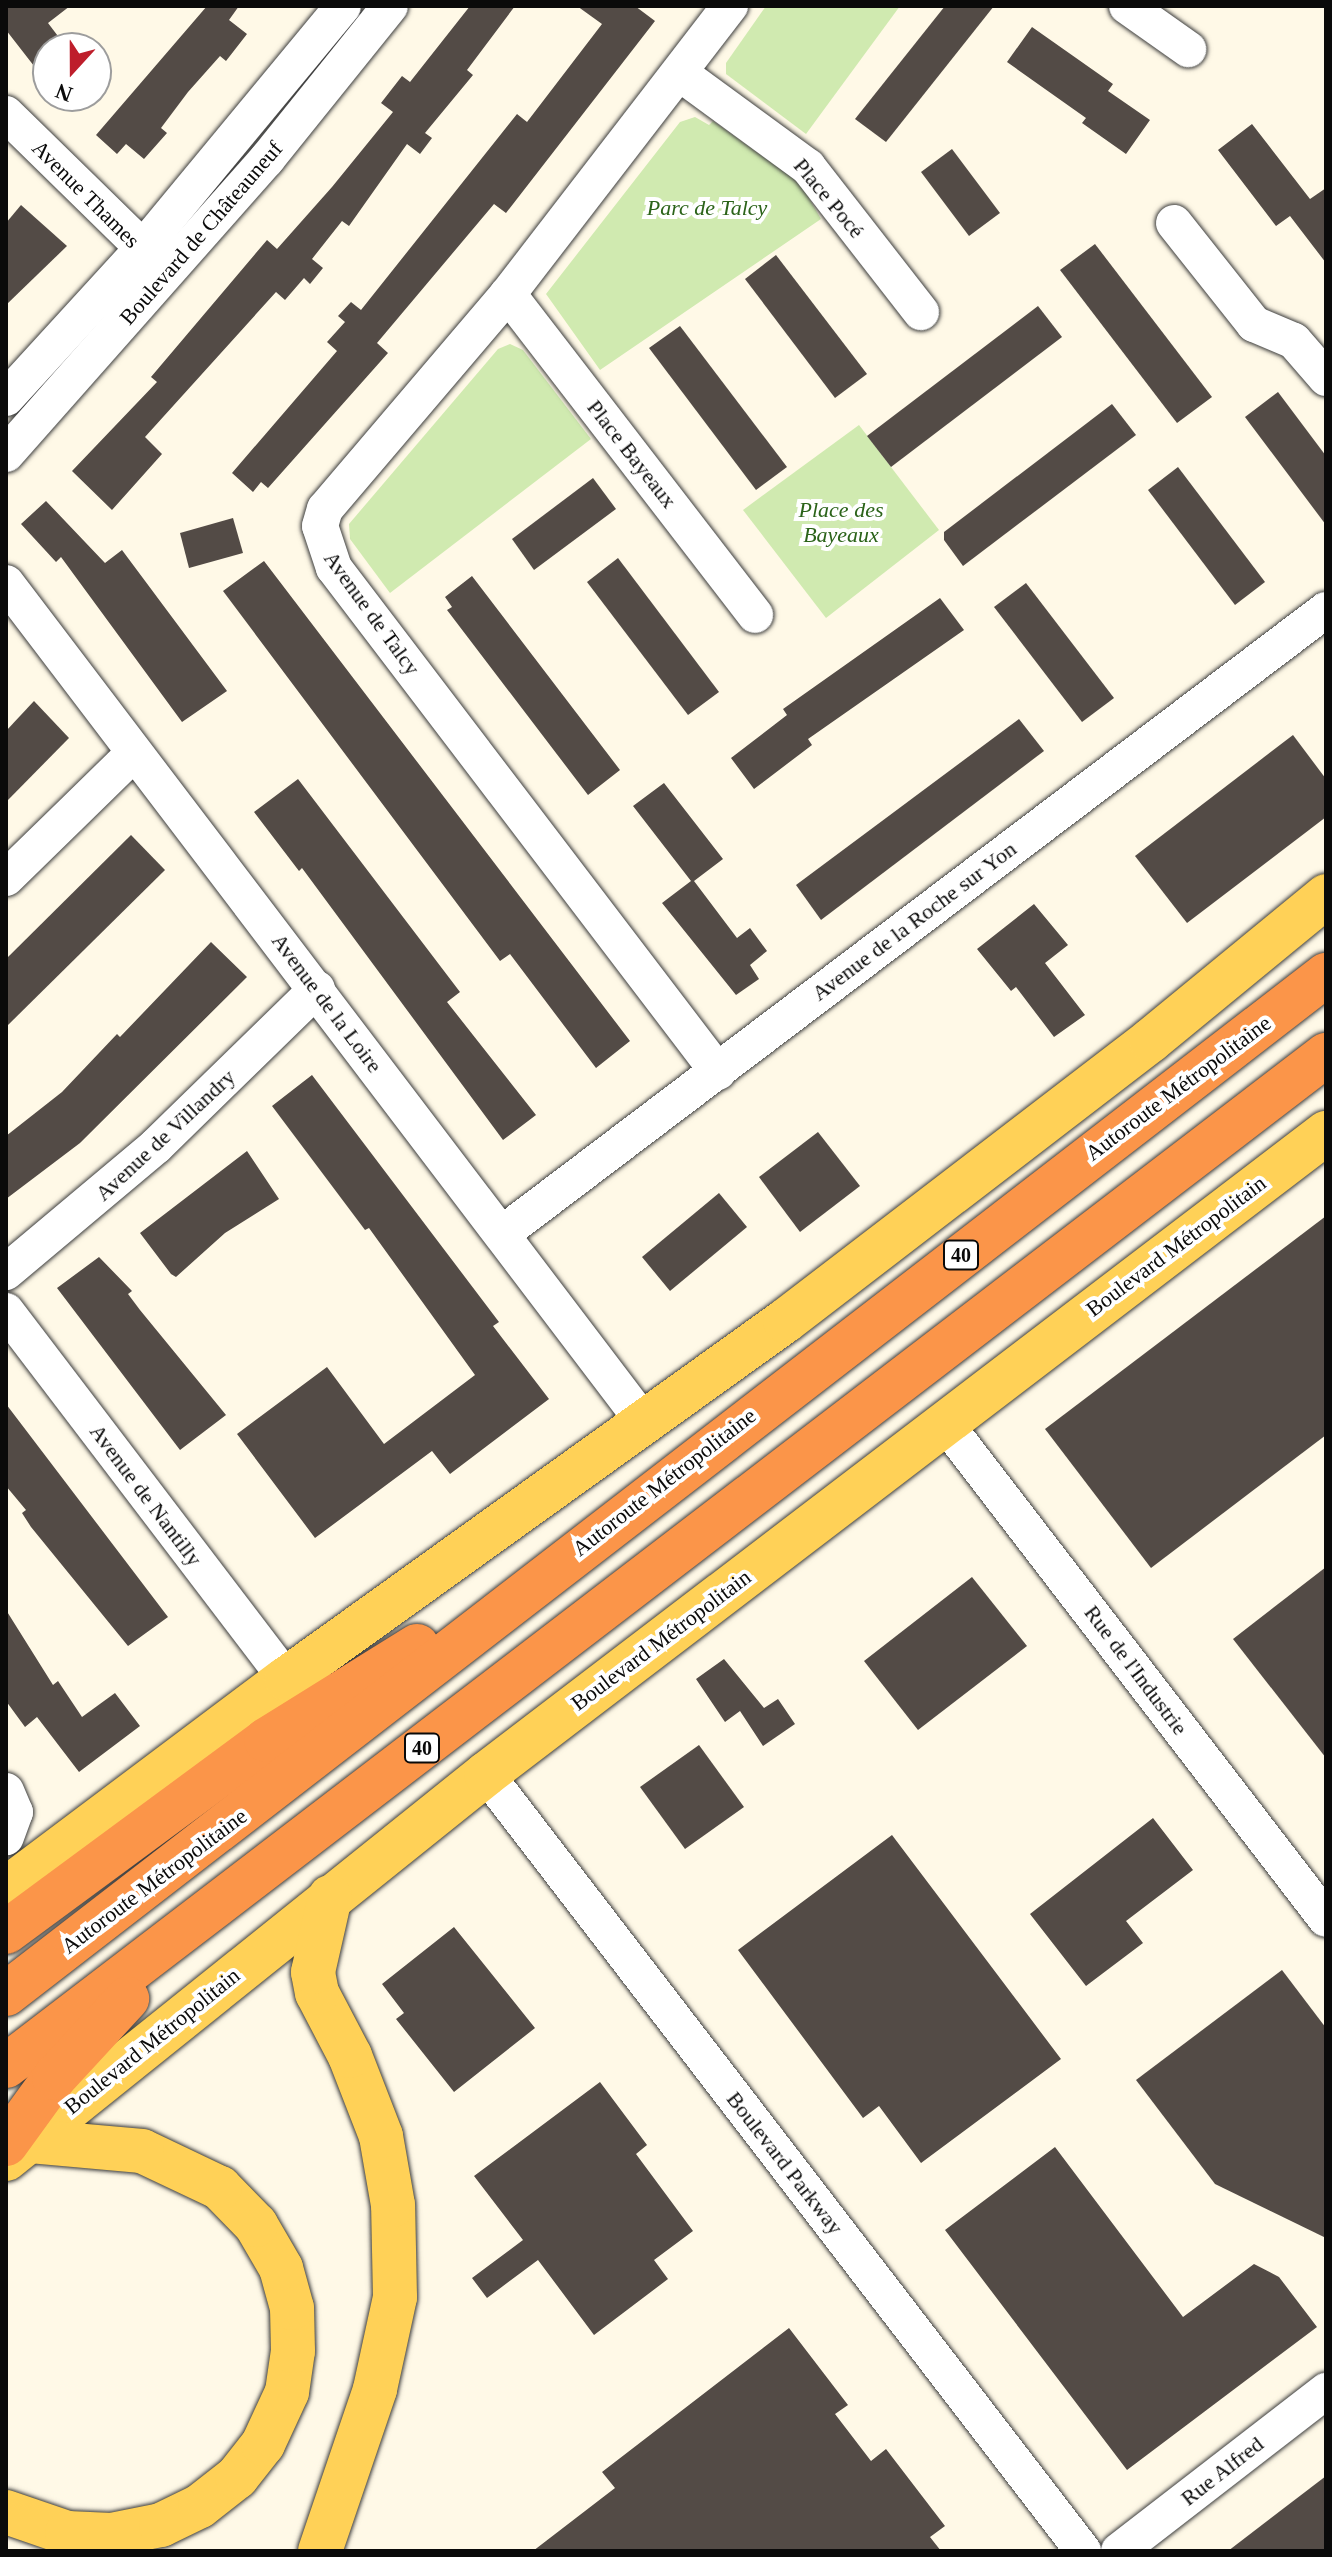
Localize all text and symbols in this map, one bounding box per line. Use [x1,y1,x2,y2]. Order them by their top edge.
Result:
north arrow [32,32,112,112]
text: N [52,78,76,108]
street label: Avenue Thames [26,134,146,254]
street label: Boulevard de Châteauneuf [114,136,288,330]
street label: Place Pocé [788,153,870,243]
park label: Parc de Talcy [647,195,767,221]
street label: Place Bayeaux [582,395,682,513]
park label: Place des Bayeaux [799,496,883,548]
street label: Avenue de Talcy [318,546,426,680]
street label: Avenue de la Roche sur Yon [806,835,1022,1007]
street label: Avenue de la Loire [266,928,388,1078]
street label: Autoroute Métropolitaine [1080,1010,1276,1166]
street label: Avenue de Villandry [90,1063,240,1207]
street label: Boulevard Métropolitain [1081,1170,1271,1322]
road number: 40 [943,1239,979,1271]
street label: Autoroute Métropolitaine [567,1402,761,1562]
street label: Avenue de Nantilly [84,1419,208,1571]
street label: Boulevard Métropolitain [566,1564,756,1716]
street label: Rue de l'Industrie [1079,1600,1193,1740]
road number: 40 [404,1732,440,1764]
street label: Autoroute Métropolitaine [56,1803,252,1959]
street label: Boulevard Métropolitain [59,1962,245,2120]
street label: Boulevard Parkway [721,2086,849,2240]
street label: Rue Alfred [1175,2430,1269,2512]

